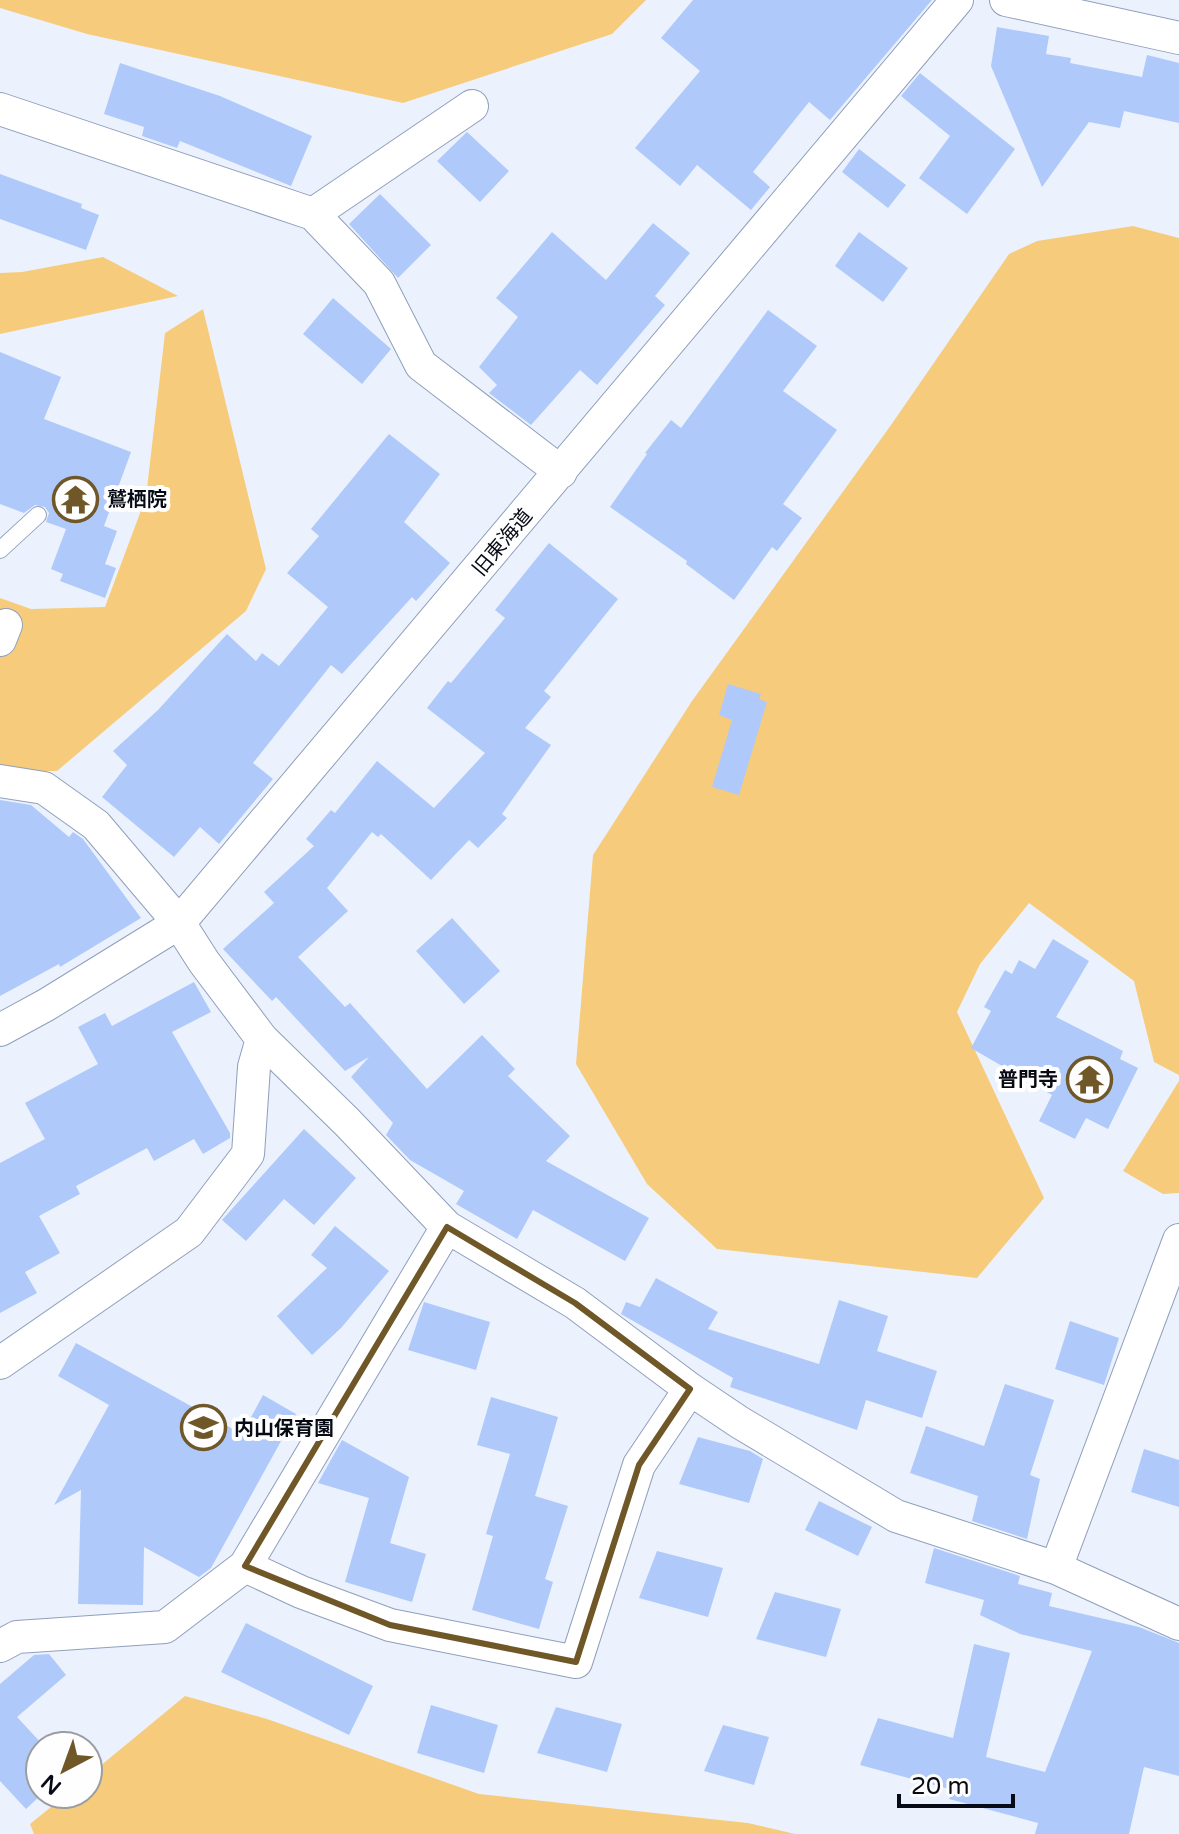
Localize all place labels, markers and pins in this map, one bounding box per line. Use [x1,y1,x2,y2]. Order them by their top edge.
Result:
temple icon: 鷲栖院 [52,475,100,523]
place label: 鷲栖院 [107,488,167,512]
temple icon: 普門寺 [1065,1055,1113,1103]
place label: 普門寺 [998,1068,1058,1092]
school or university icon: 内山保育園 [179,1404,227,1452]
place label: 内山保育園 [234,1417,334,1441]

